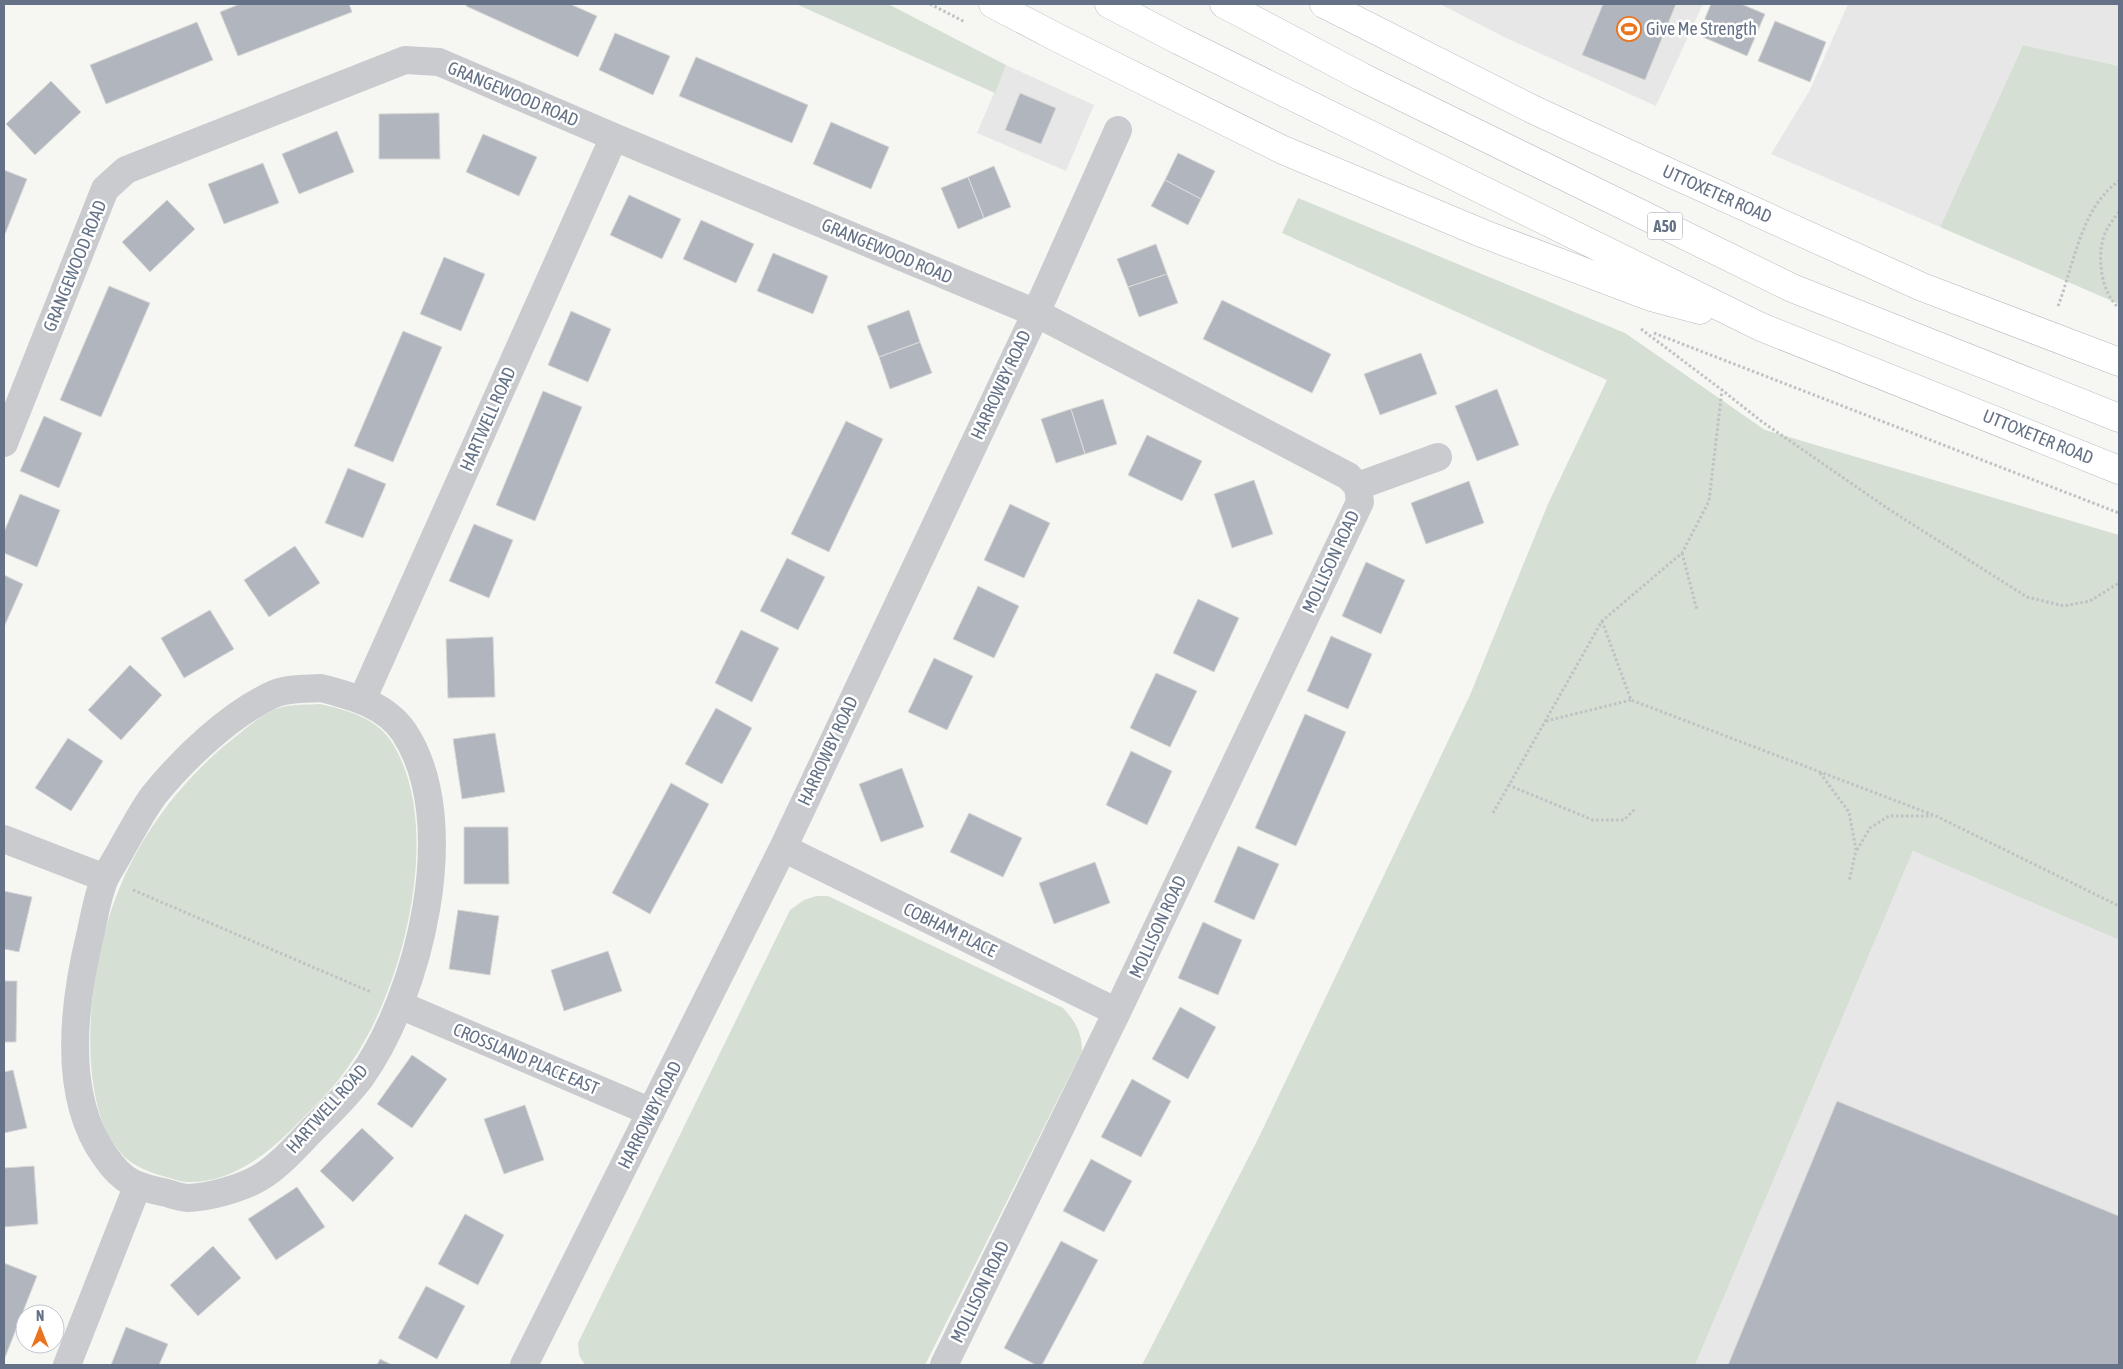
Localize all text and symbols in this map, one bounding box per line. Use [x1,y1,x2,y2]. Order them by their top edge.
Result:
sports icon: Give Me Strength [1616,16,1642,42]
place label: Give Me Strength [1646,18,1757,39]
street label: GRANGEWOOD ROAD [445,57,582,131]
street label: UTTOXETER ROAD [1659,160,1775,227]
street label: GRANGEWOOD ROAD [39,197,110,335]
road number: A50 [1648,212,1682,240]
street label: GRANGEWOOD ROAD [819,214,956,288]
street label: HARROWBY ROAD [966,327,1035,443]
street label: HARTWELL ROAD [455,364,520,474]
street label: UTTOXETER ROAD [1980,405,2097,468]
street label: MOLLISON ROAD [1298,507,1363,616]
street label: HARROWBY ROAD [793,693,862,809]
street label: MOLLISON ROAD [1125,872,1190,981]
street label: COBHAM PLACE [900,898,1000,961]
street label: CROSSLAND PLACE EAST [450,1018,602,1099]
street label: HARROWBY ROAD [613,1058,686,1172]
street label: HARTWELL ROAD [282,1060,372,1157]
street label: MOLLISON ROAD [946,1238,1013,1346]
north arrow [15,1304,65,1354]
text: N [36,1308,44,1324]

